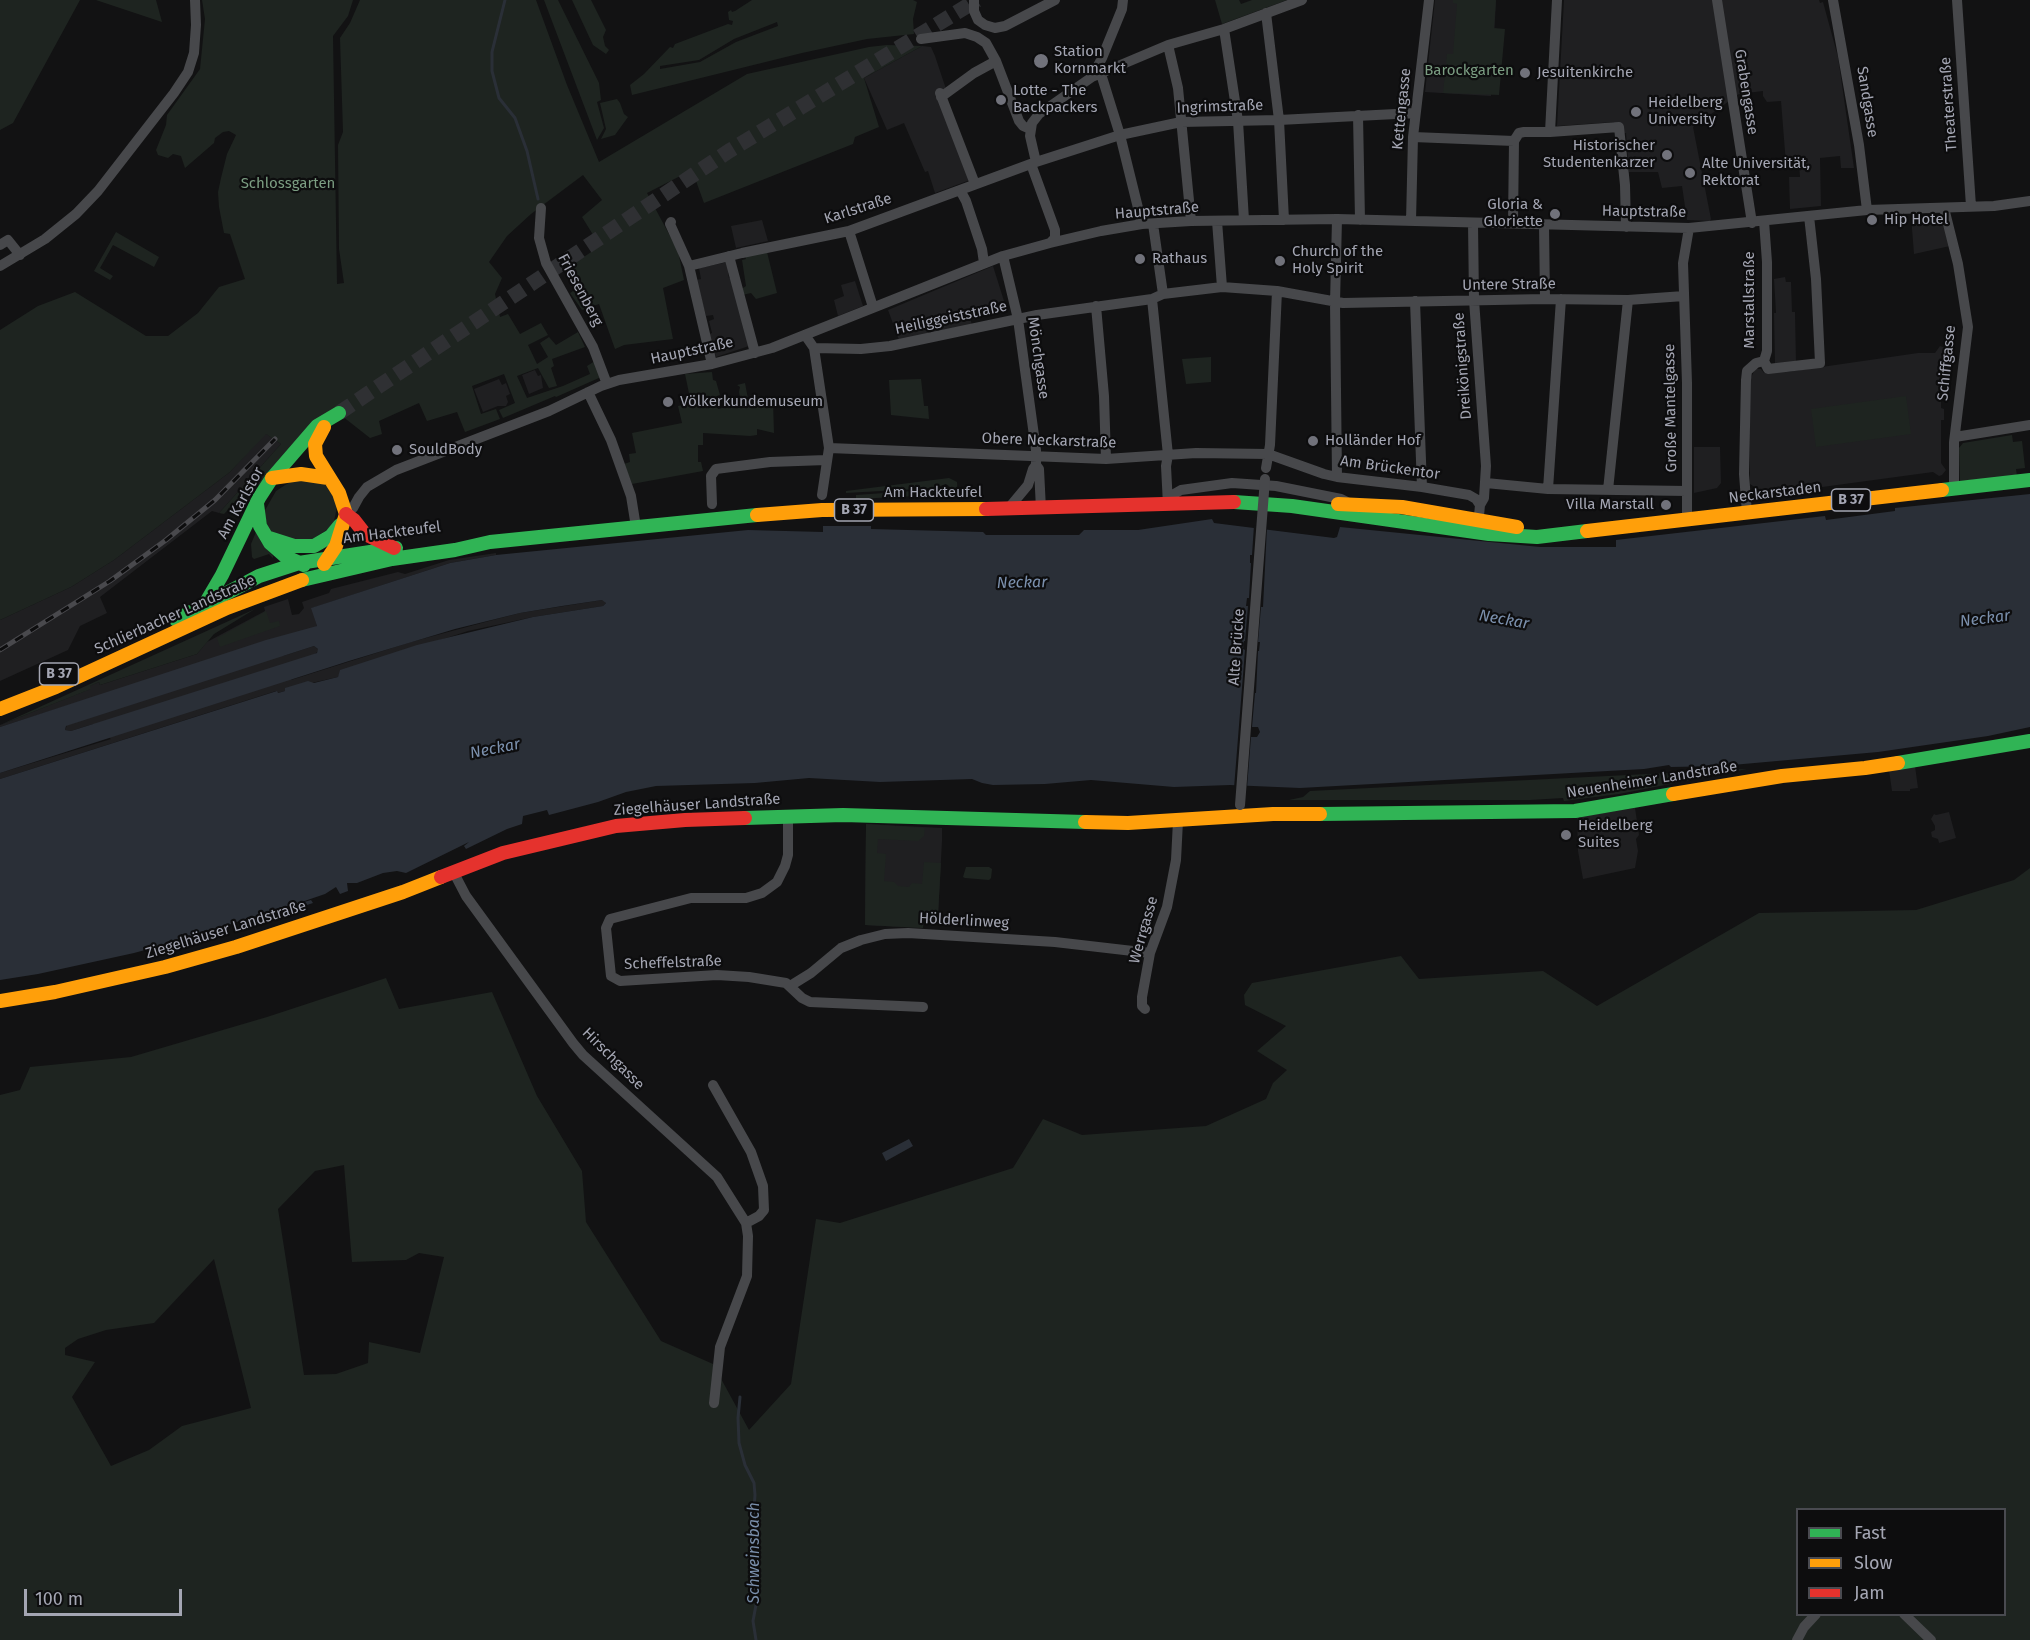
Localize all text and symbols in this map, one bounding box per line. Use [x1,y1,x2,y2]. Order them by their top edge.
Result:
place label: Station Kornmarkt [1054,43,1126,78]
street label: Grabengasse [1730,48,1762,136]
marker: Station Kornmarkt [1032,52,1050,70]
street label: Theaterstraße [1937,56,1961,152]
park label: Barockgarten [1424,62,1514,80]
place label: Jesuitenkirche [1537,64,1633,82]
street label: Sandgasse [1853,65,1881,139]
marker: Jesuitenkirche [1518,66,1532,80]
street label: Kettengasse [1389,67,1415,151]
place label: Lotte - The Backpackers [1013,82,1098,117]
marker: Lotte - The Backpackers [994,93,1008,107]
place label: Heidelberg University [1648,94,1723,129]
street label: Ingrimstraße [1176,96,1264,118]
marker: Heidelberg University [1629,105,1643,119]
place label: Historischer Studentenkarzer [1543,137,1655,172]
marker: Historischer Studentenkarzer [1660,148,1674,162]
place label: Alte Universität, Rektorat [1702,155,1810,190]
marker: Alte Universität, Rektorat [1683,166,1697,180]
park label: Schlossgarten [241,175,335,193]
street label: Karlstraße [822,190,894,228]
place label: Gloria & Gloriette [1483,196,1543,231]
street label: Hauptstraße [1114,198,1200,224]
street label: Hauptstraße [1602,202,1686,222]
marker: Gloria & Gloriette [1548,207,1562,221]
place label: Hip Hotel [1884,211,1948,229]
marker: Hip Hotel [1865,213,1879,227]
place label: Church of the Holy Spirit [1292,243,1383,278]
place label: Rathaus [1152,250,1207,268]
street label: Friesenberg [553,251,607,329]
street label: Marstallstraße [1741,251,1759,349]
marker: Rathaus [1133,252,1147,266]
marker: Church of the Holy Spirit [1273,254,1287,268]
street label: Untere Straße [1462,275,1556,295]
street label: Heiliggeiststraße [893,297,1009,339]
street label: Dreikönigstraße [1450,312,1476,420]
street label: Mönchgasse [1023,316,1053,400]
street label: Schiffgasse [1934,324,1960,402]
street label: Hauptstraße [649,333,735,369]
street label: Große Mantelgasse [1661,344,1681,472]
place label: Völkerkundemuseum [680,393,823,411]
marker: Völkerkundemuseum [661,395,675,409]
street label: Obere Neckarstraße [981,430,1117,452]
place label: Holländer Hof [1325,432,1421,450]
marker: Holländer Hof [1306,434,1320,448]
place label: SouldBody [409,441,482,459]
marker: SouldBody [390,443,404,457]
street label: Am Brückentor [1339,452,1441,484]
street label: Am Karlstor [214,464,268,542]
street label: Neckarstaden [1728,478,1822,508]
street label: Am Hackteufel [884,484,982,502]
road number: B 37 [1832,489,1870,511]
place label: Villa Marstall [1566,496,1654,514]
marker: Villa Marstall [1659,498,1673,512]
road number: B 37 [834,499,874,521]
street label: Am Hackteufel [342,518,442,548]
street label: Schlierbacher Landstraße [92,571,258,659]
water label: Neckar [997,573,1047,593]
water label: Neckar [1477,606,1531,634]
water label: Neckar [1959,606,2011,632]
street label: Alte Brücke [1225,608,1249,686]
road number: B 37 [40,663,78,685]
water label: Neckar [468,735,522,763]
street label: Neuenheimer Landstraße [1566,758,1738,802]
street label: Ziegelhäuser Landstraße [613,790,781,820]
place label: Heidelberg Suites [1578,817,1653,852]
marker: Heidelberg Suites [1559,828,1573,842]
street label: Werrgasse [1126,894,1162,966]
street label: Ziegelhäuser Landstraße [143,897,309,963]
street label: Hölderlinweg [918,910,1010,932]
street label: Scheffelstraße [624,952,722,974]
street label: Hirschgasse [578,1024,648,1094]
water label: Schweinsbach [745,1502,765,1604]
legend [1796,1508,2006,1616]
text: Fast [1854,1522,1886,1544]
text: Slow [1854,1552,1892,1574]
scale bar [27,1577,184,1615]
text: Jam [1854,1582,1885,1604]
text: 100 m [35,1588,83,1610]

